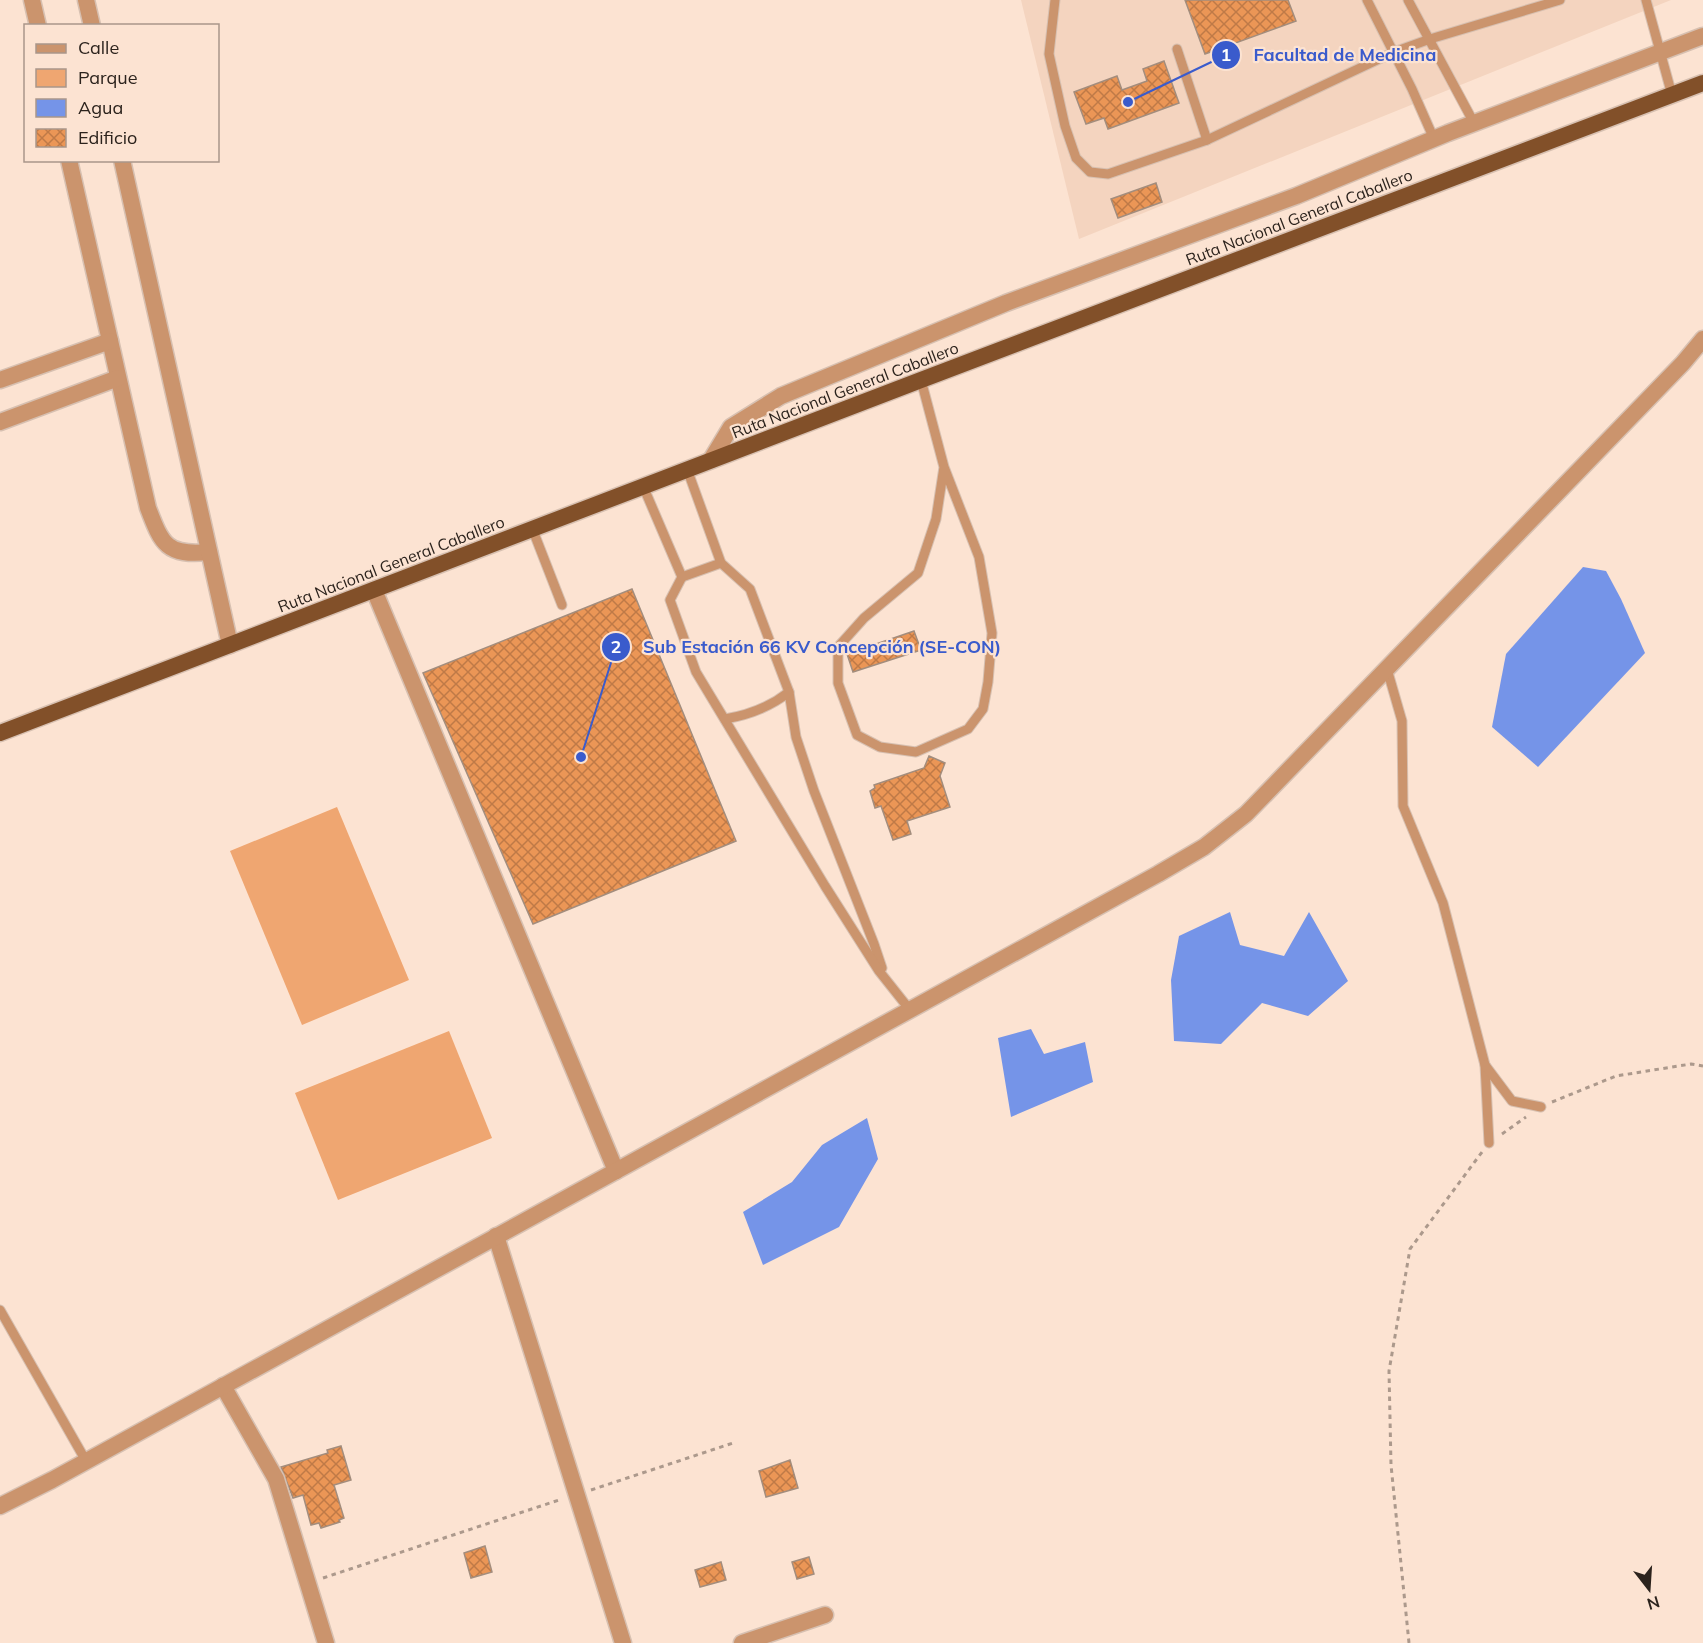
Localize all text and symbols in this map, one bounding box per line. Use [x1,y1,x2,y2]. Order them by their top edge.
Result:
legend [24,24,219,162]
text: Calle [78,36,119,59]
callout: Facultad de Medicina [1211,37,1448,73]
text: 1 [1221,43,1231,66]
text: Facultad de Medicina [1254,43,1436,66]
text: Parque [78,66,137,89]
text: Agua [78,96,123,119]
text: Edificio [78,126,137,149]
street label: Ruta Nacional General Caballero [1183,164,1415,270]
street label: Ruta Nacional General Caballero [729,337,961,443]
street label: Ruta Nacional General Caballero [275,511,507,617]
callout: Sub Estación 66 KV Concepción (SE-CON) [601,629,1013,665]
text: 2 [611,635,621,658]
text: Sub Estación 66 KV Concepción (SE-CON) [643,635,1001,658]
north arrow [1619,1559,1679,1619]
text: N [1645,1592,1662,1615]

